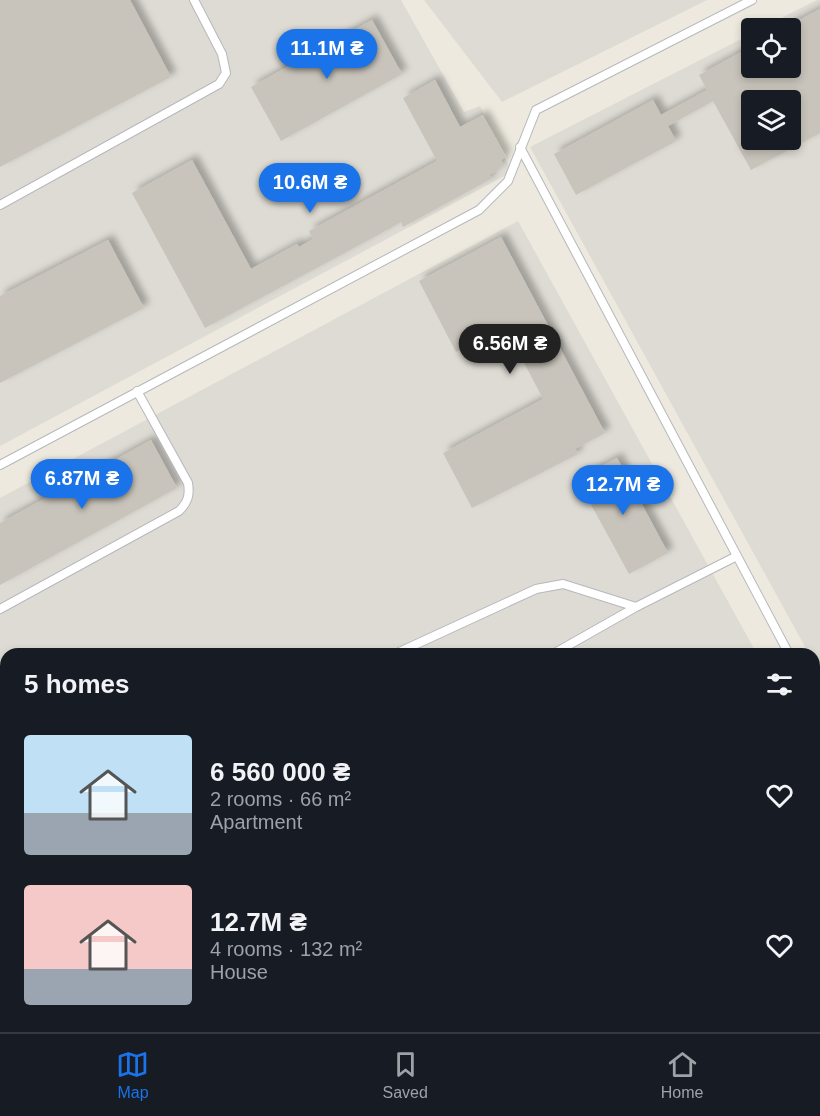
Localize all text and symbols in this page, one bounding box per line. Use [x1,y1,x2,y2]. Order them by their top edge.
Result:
map controls [741,18,801,150]
button: locate [741,18,801,78]
pin: 11.1M ₴ [272,29,382,80]
text: 11.1M ₴ [290,37,364,59]
button: layers [741,90,801,150]
pin: 10.6M ₴ [255,163,365,214]
text: 10.6M ₴ [273,171,347,193]
pin: 6.56M ₴ [455,324,565,375]
text: 6.56M ₴ [473,332,547,354]
pin: 6.87M ₴ [27,459,137,510]
pin: 12.7M ₴ [568,465,678,516]
text: 6.87M ₴ [45,467,119,489]
text: 12.7M ₴ [586,473,660,495]
icon: filters [763,668,796,701]
text: 5 homes [24,669,130,699]
text: 6 560 000 ₴ [210,757,350,787]
icon: home [72,759,144,831]
icon: heart [763,779,796,812]
text: 2 rooms · 66 m² [210,788,351,810]
text: Apartment [210,811,302,833]
text: 12.7M ₴ [210,907,307,937]
icon: home [72,909,144,981]
icon: heart [763,929,796,962]
text: 4 rooms · 132 m² [210,938,362,960]
text: House [210,961,268,983]
tab: Map [116,1048,149,1102]
tab: Saved [382,1048,428,1102]
tab: Home [661,1048,703,1102]

